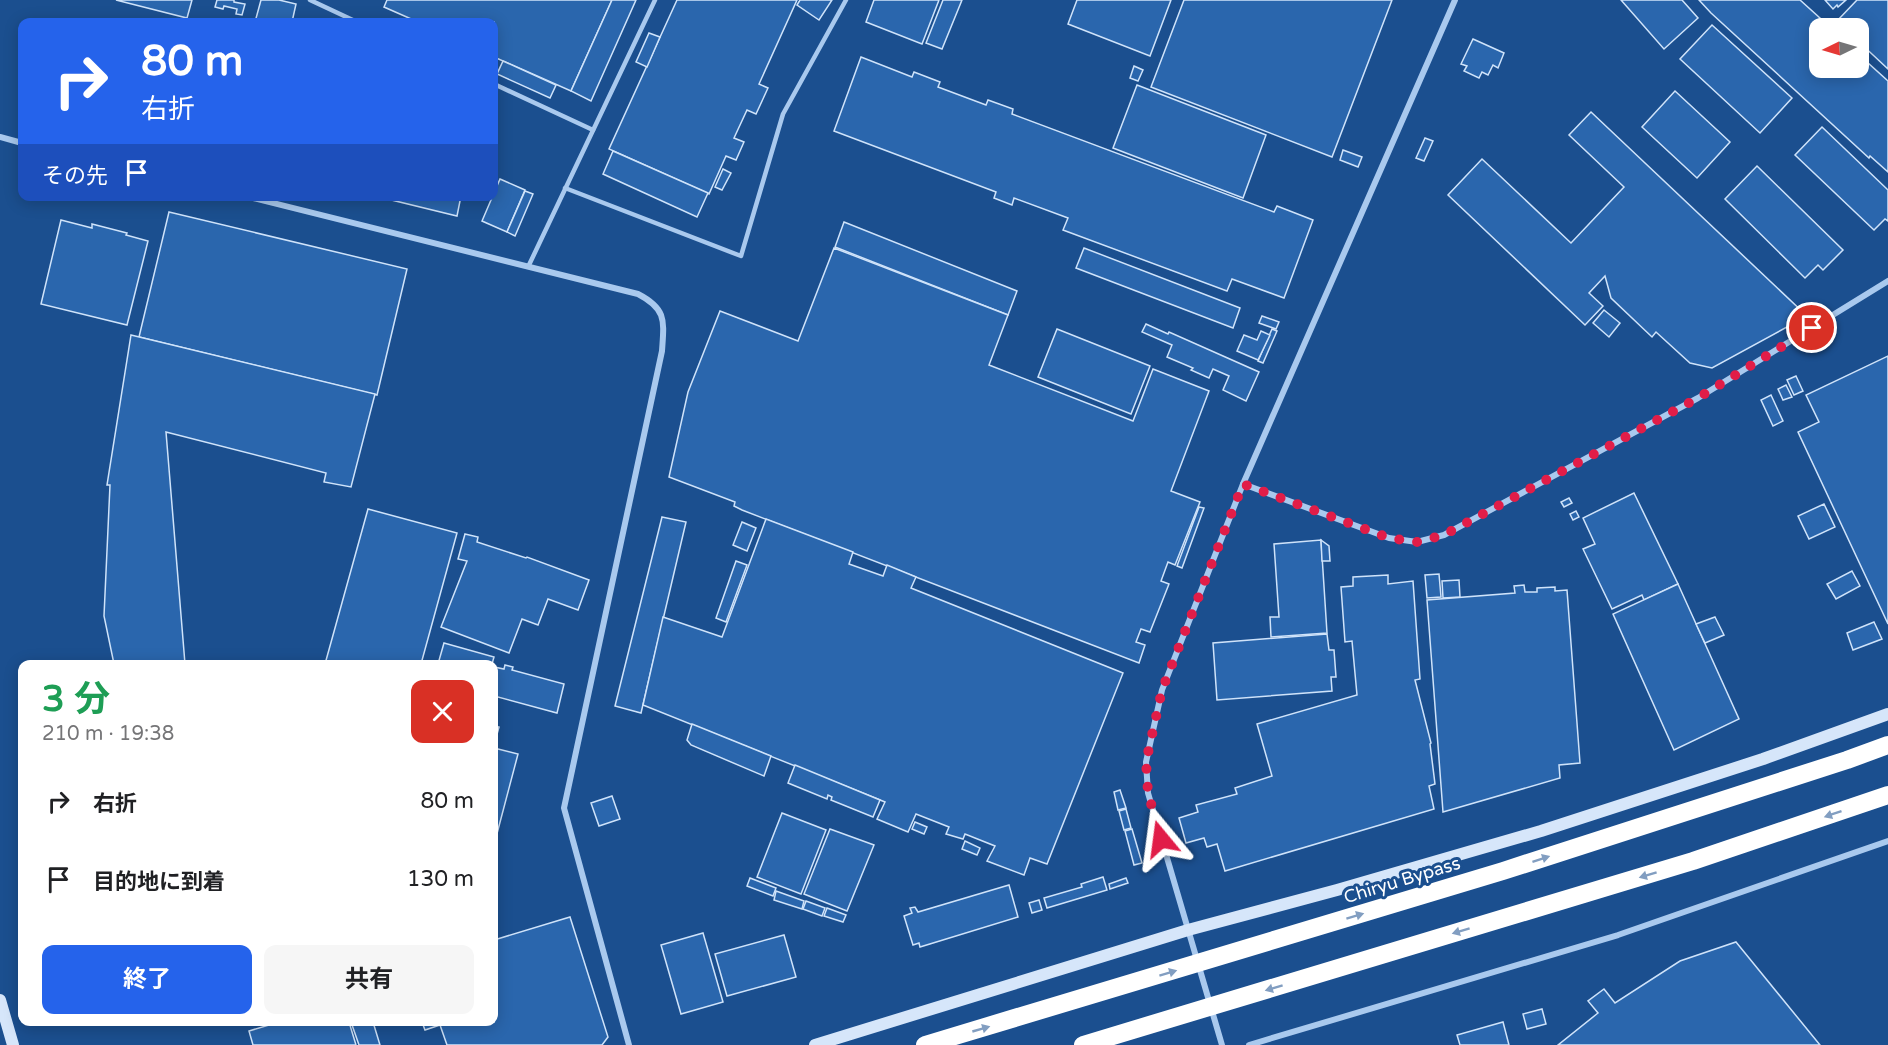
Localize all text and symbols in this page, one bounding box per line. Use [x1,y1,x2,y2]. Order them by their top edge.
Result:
north arrow [1809,18,1869,78]
map controls [1809,18,1869,78]
text: 80 m [141,36,243,87]
icon: right [42,42,120,120]
text: 右折 [141,93,195,126]
icon: arrive [120,156,153,189]
text: その先 [42,163,108,189]
pin [1786,302,1837,353]
icon: arrive [1795,311,1828,344]
text: 3 分 [42,678,110,721]
button: close [411,680,474,743]
text: 210 m · 19:38 [42,722,174,746]
icon: right [42,785,75,818]
text: 80 m [420,788,474,814]
text: 右折 [93,791,137,817]
position arrow [1129,807,1193,871]
one-way arrow [1824,810,1842,819]
street label: Chiryu Bypass [1341,852,1463,908]
one-way arrow [1532,854,1550,863]
icon: arrive [42,863,75,896]
text: 130 m [407,866,474,892]
text: 目的地に到着 [93,869,225,895]
one-way arrow [1638,871,1656,880]
one-way arrow [1346,911,1364,920]
one-way arrow [1452,927,1470,936]
button: 終了 [42,945,252,1014]
button: 共有 [264,945,474,1014]
one-way arrow [1159,968,1177,977]
one-way arrow [1265,984,1283,993]
one-way arrow [972,1023,990,1033]

